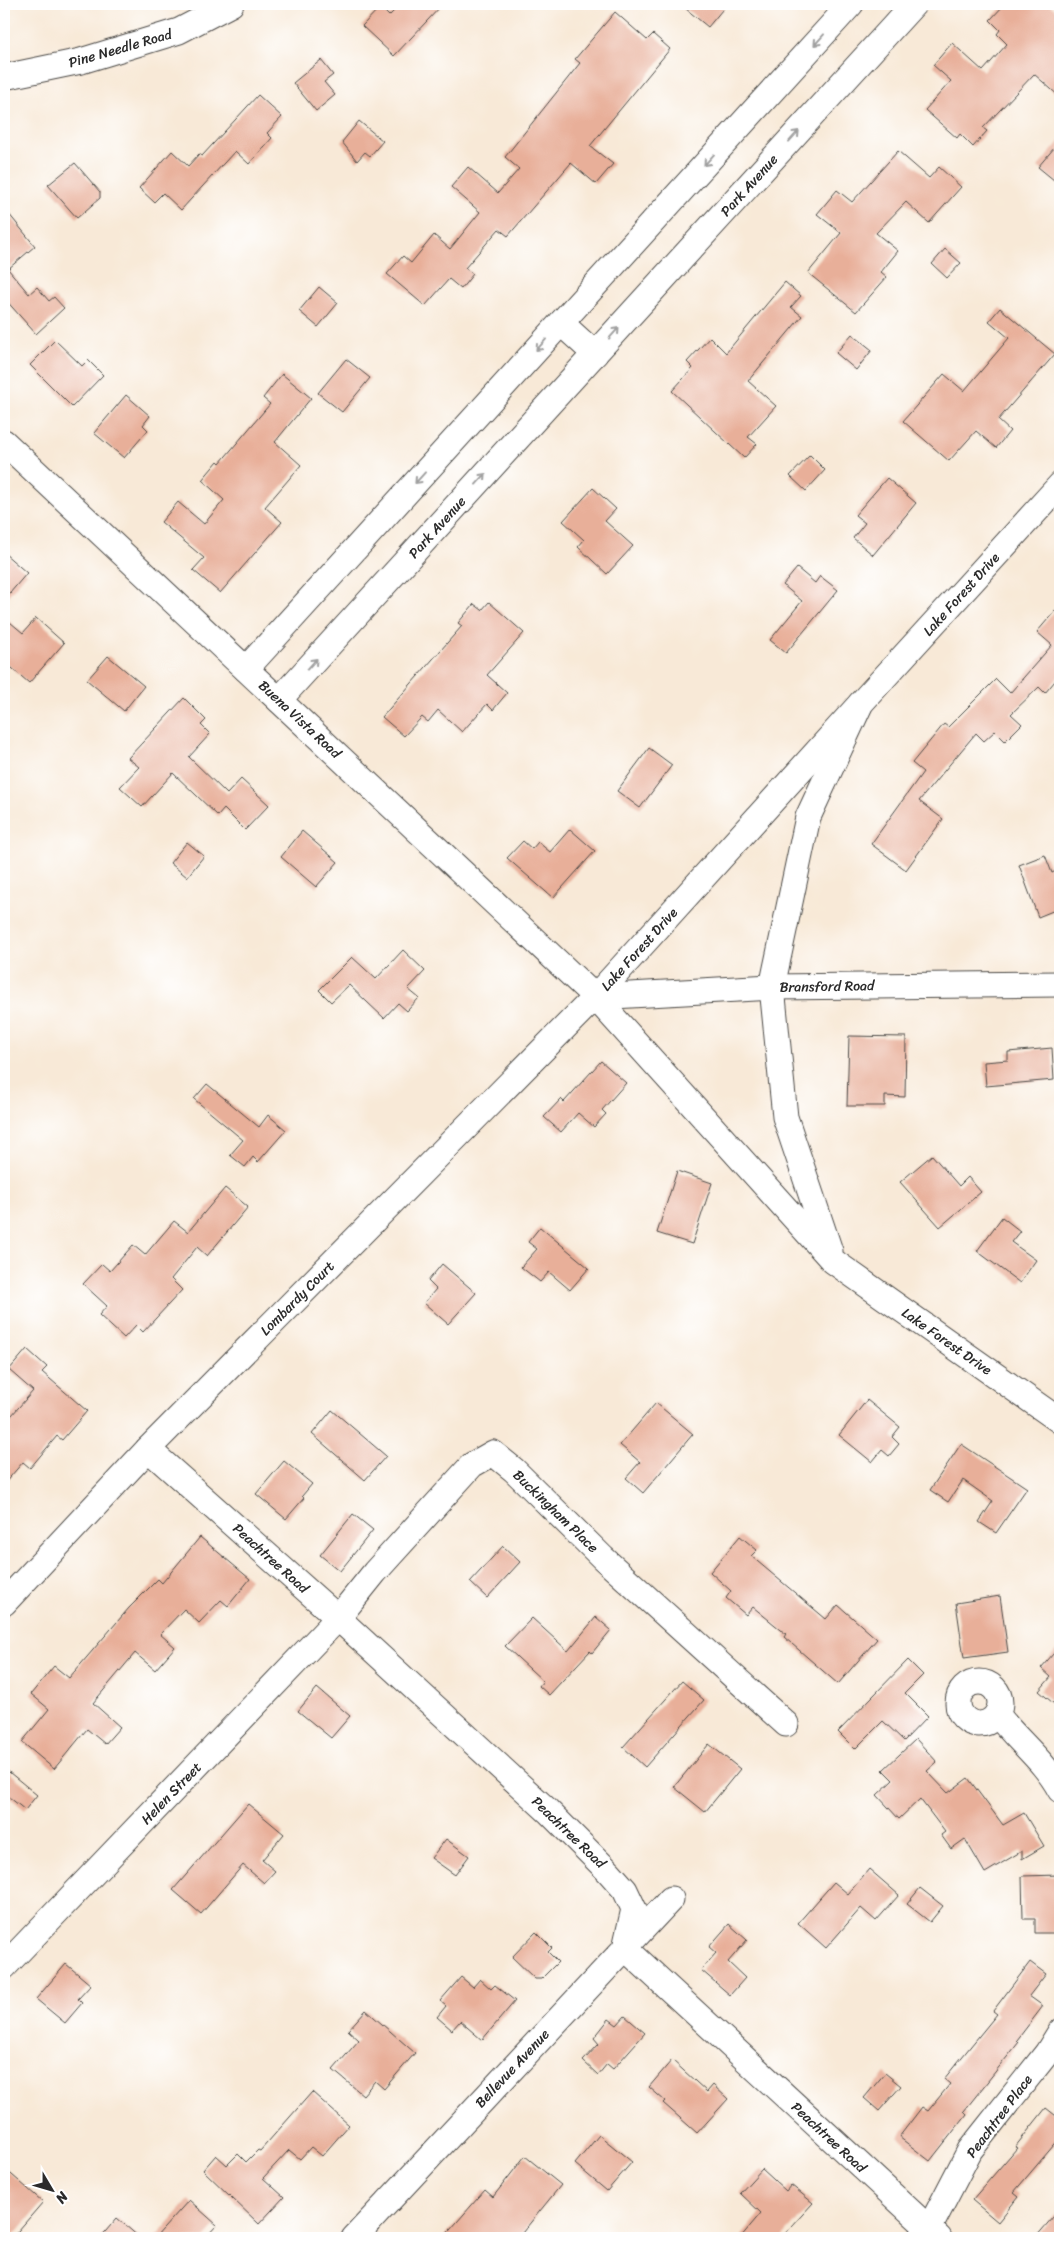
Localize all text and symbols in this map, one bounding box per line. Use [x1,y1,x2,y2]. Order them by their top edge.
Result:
street label: Pine Needle Road [65,21,176,75]
one-way arrow [813,33,824,46]
one-way arrow [788,129,800,142]
street label: Park Avenue [714,148,785,222]
one-way arrow [703,153,715,166]
one-way arrow [608,327,620,340]
one-way arrow [535,338,547,351]
one-way arrow [414,471,425,484]
one-way arrow [475,473,487,486]
street label: Park Avenue [402,490,473,564]
street label: Lake Forest Drive [917,546,1006,642]
one-way arrow [306,657,318,670]
street label: Buena Vista Road [252,674,348,766]
street label: Lake Forest Drive [595,901,684,997]
street label: Bransford Road [779,973,876,1000]
street label: Lombardy Court [254,1255,341,1342]
street label: Lake Forest Drive [896,1301,997,1382]
street label: Buckingham Place [507,1464,605,1559]
street label: Peachtree Road [227,1517,316,1601]
street label: Helen Street [135,1756,208,1831]
street label: Peachtree Road [525,1790,613,1876]
street label: Bellevue Avenue [469,2023,556,2114]
street label: Peachtree Place [960,2069,1039,2163]
street label: Peachtree Road [785,2095,873,2180]
north arrow [28,2164,78,2214]
text: N [49,2185,75,2209]

